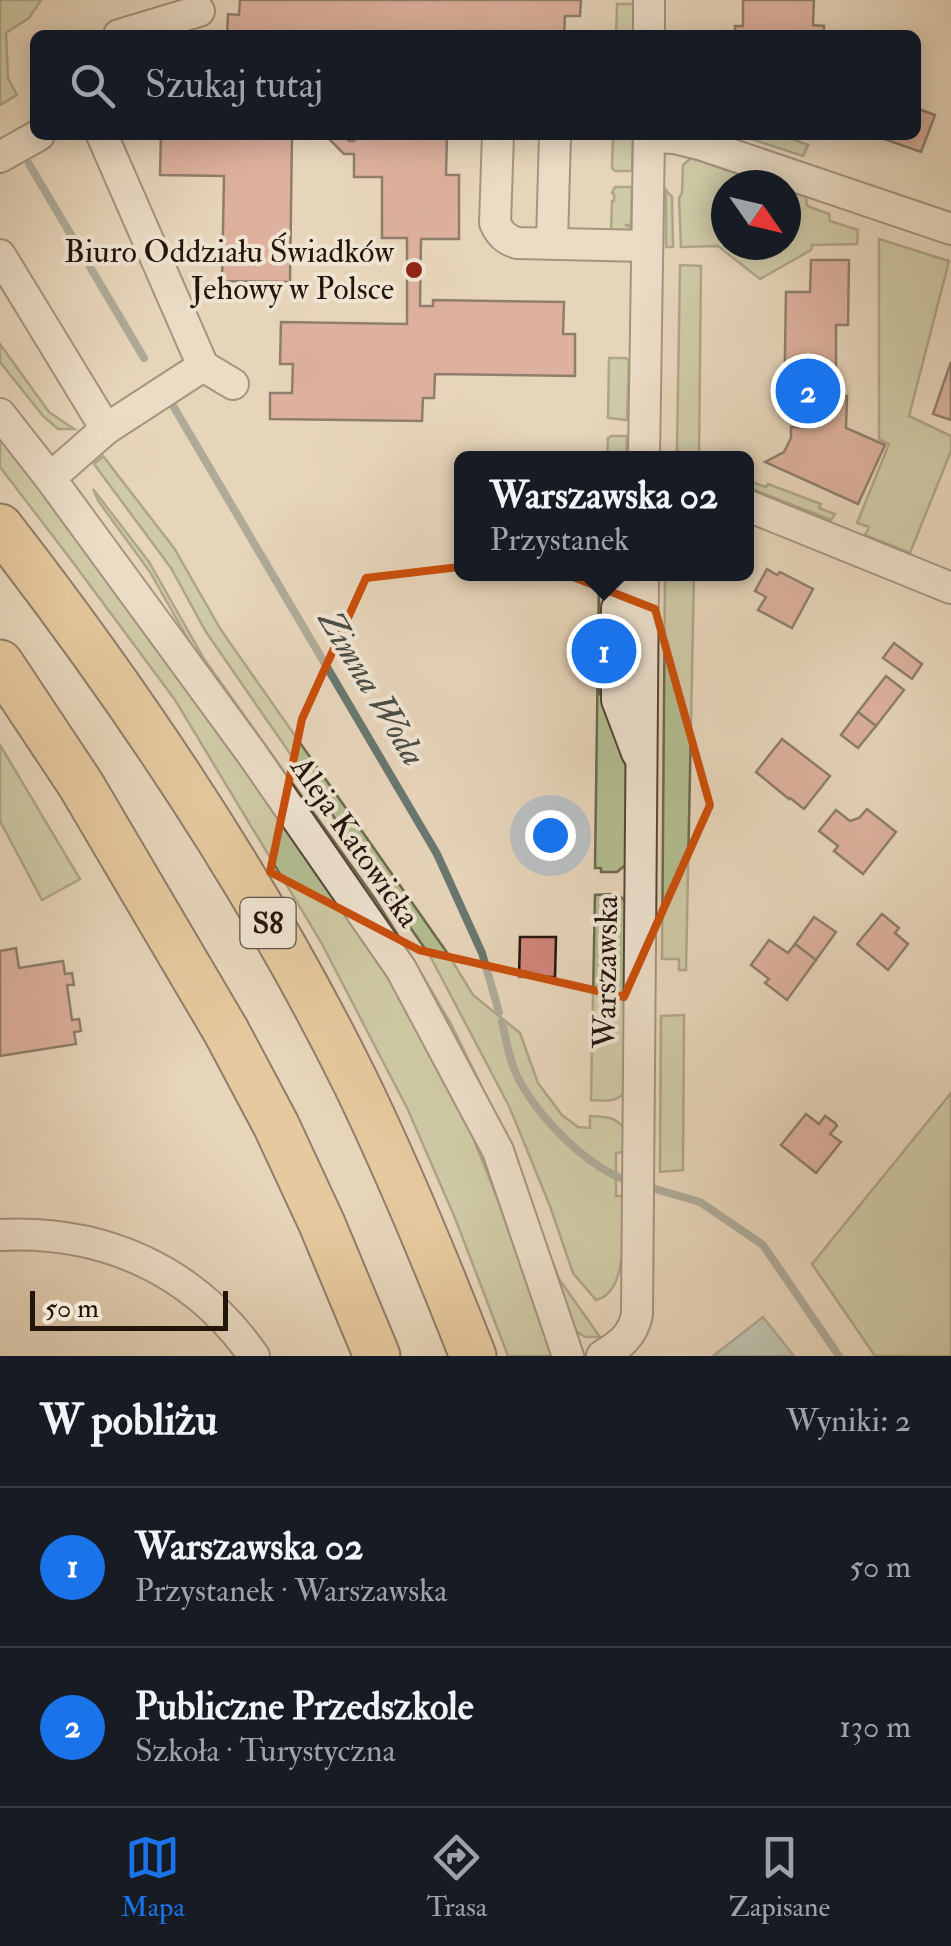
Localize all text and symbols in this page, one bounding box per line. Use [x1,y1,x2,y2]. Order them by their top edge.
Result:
search box [30,30,921,140]
icon: search [65,58,120,113]
text: Szukaj tutaj [145,61,323,109]
north arrow [711,170,801,260]
place label: Biuro Oddziału Świadków Jehowy w Polsce [64,232,395,309]
marker: Biuro Oddziału Świadków Jehowy w Polsce [403,259,425,281]
pin: 2 [776,354,840,428]
popup [454,451,754,581]
text: Warszawska 02 [490,472,718,520]
text: Przystanek [490,520,629,560]
water label: Zimna Woda [307,600,436,774]
pin: 1 [572,614,636,688]
street label: Aleja Katowicka [281,748,429,936]
your location [525,810,576,861]
street label: Warszawska [585,894,627,1050]
road number: S8 [240,898,296,948]
scale bar [30,1286,228,1330]
text: 50 m [45,1291,99,1326]
text: W pobliżu [40,1395,217,1447]
text: Wyniki: 2 [786,1401,911,1441]
text: Warszawska 02 [135,1523,363,1571]
text: 1 [67,1547,78,1587]
text: 50 m [849,1547,911,1587]
text: Przystanek · Warszawska [135,1571,447,1611]
text: Publiczne Przedszkole [135,1683,474,1731]
text: 2 [64,1707,81,1747]
text: 130 m [839,1707,911,1747]
text: Szkoła · Turystyczna [135,1731,396,1771]
tab: Mapa [121,1830,185,1925]
tab: Trasa [427,1830,487,1925]
tab: Zapisane [729,1830,830,1925]

